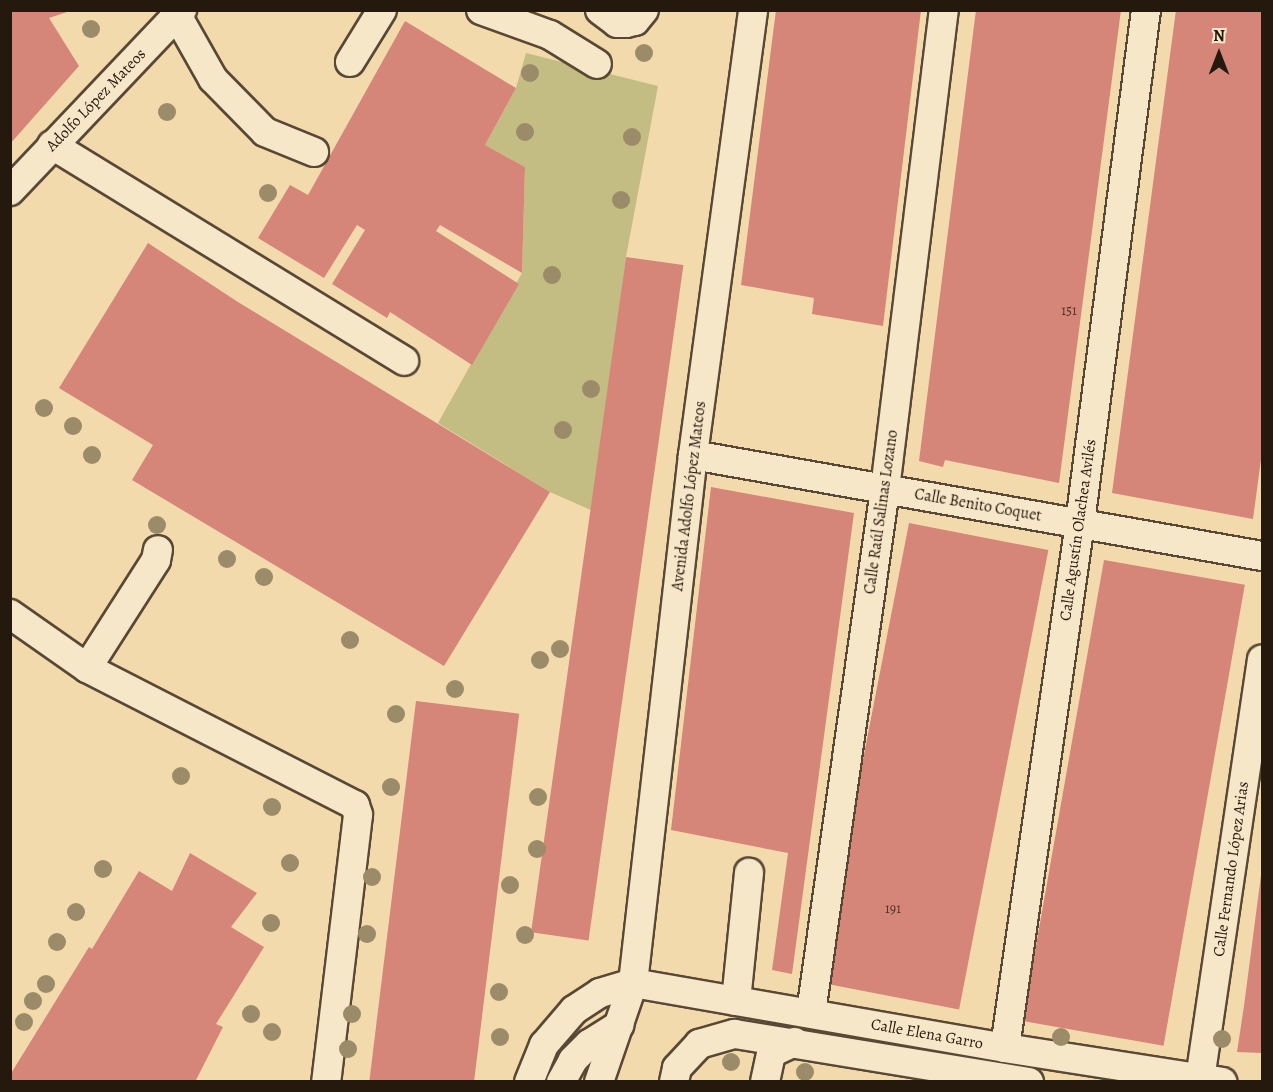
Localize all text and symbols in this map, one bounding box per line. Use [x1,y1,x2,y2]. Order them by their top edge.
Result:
north arrow [1189,24,1249,84]
text: N [1213,25,1225,47]
street label: Adolfo López Mateos [42,45,150,155]
house number: 151 [1061,303,1077,319]
street label: Avenida Adolfo López Mateos [668,400,710,592]
street label: Calle Raúl Salinas Lozano [860,429,902,595]
street label: Calle Agustín Olachea Avilés [1056,438,1100,622]
street label: Calle Benito Coquet [913,484,1043,526]
street label: Calle Fernando López Arias [1209,780,1253,958]
house number: 191 [885,901,901,917]
street label: Calle Elena Garro [869,1015,985,1053]

